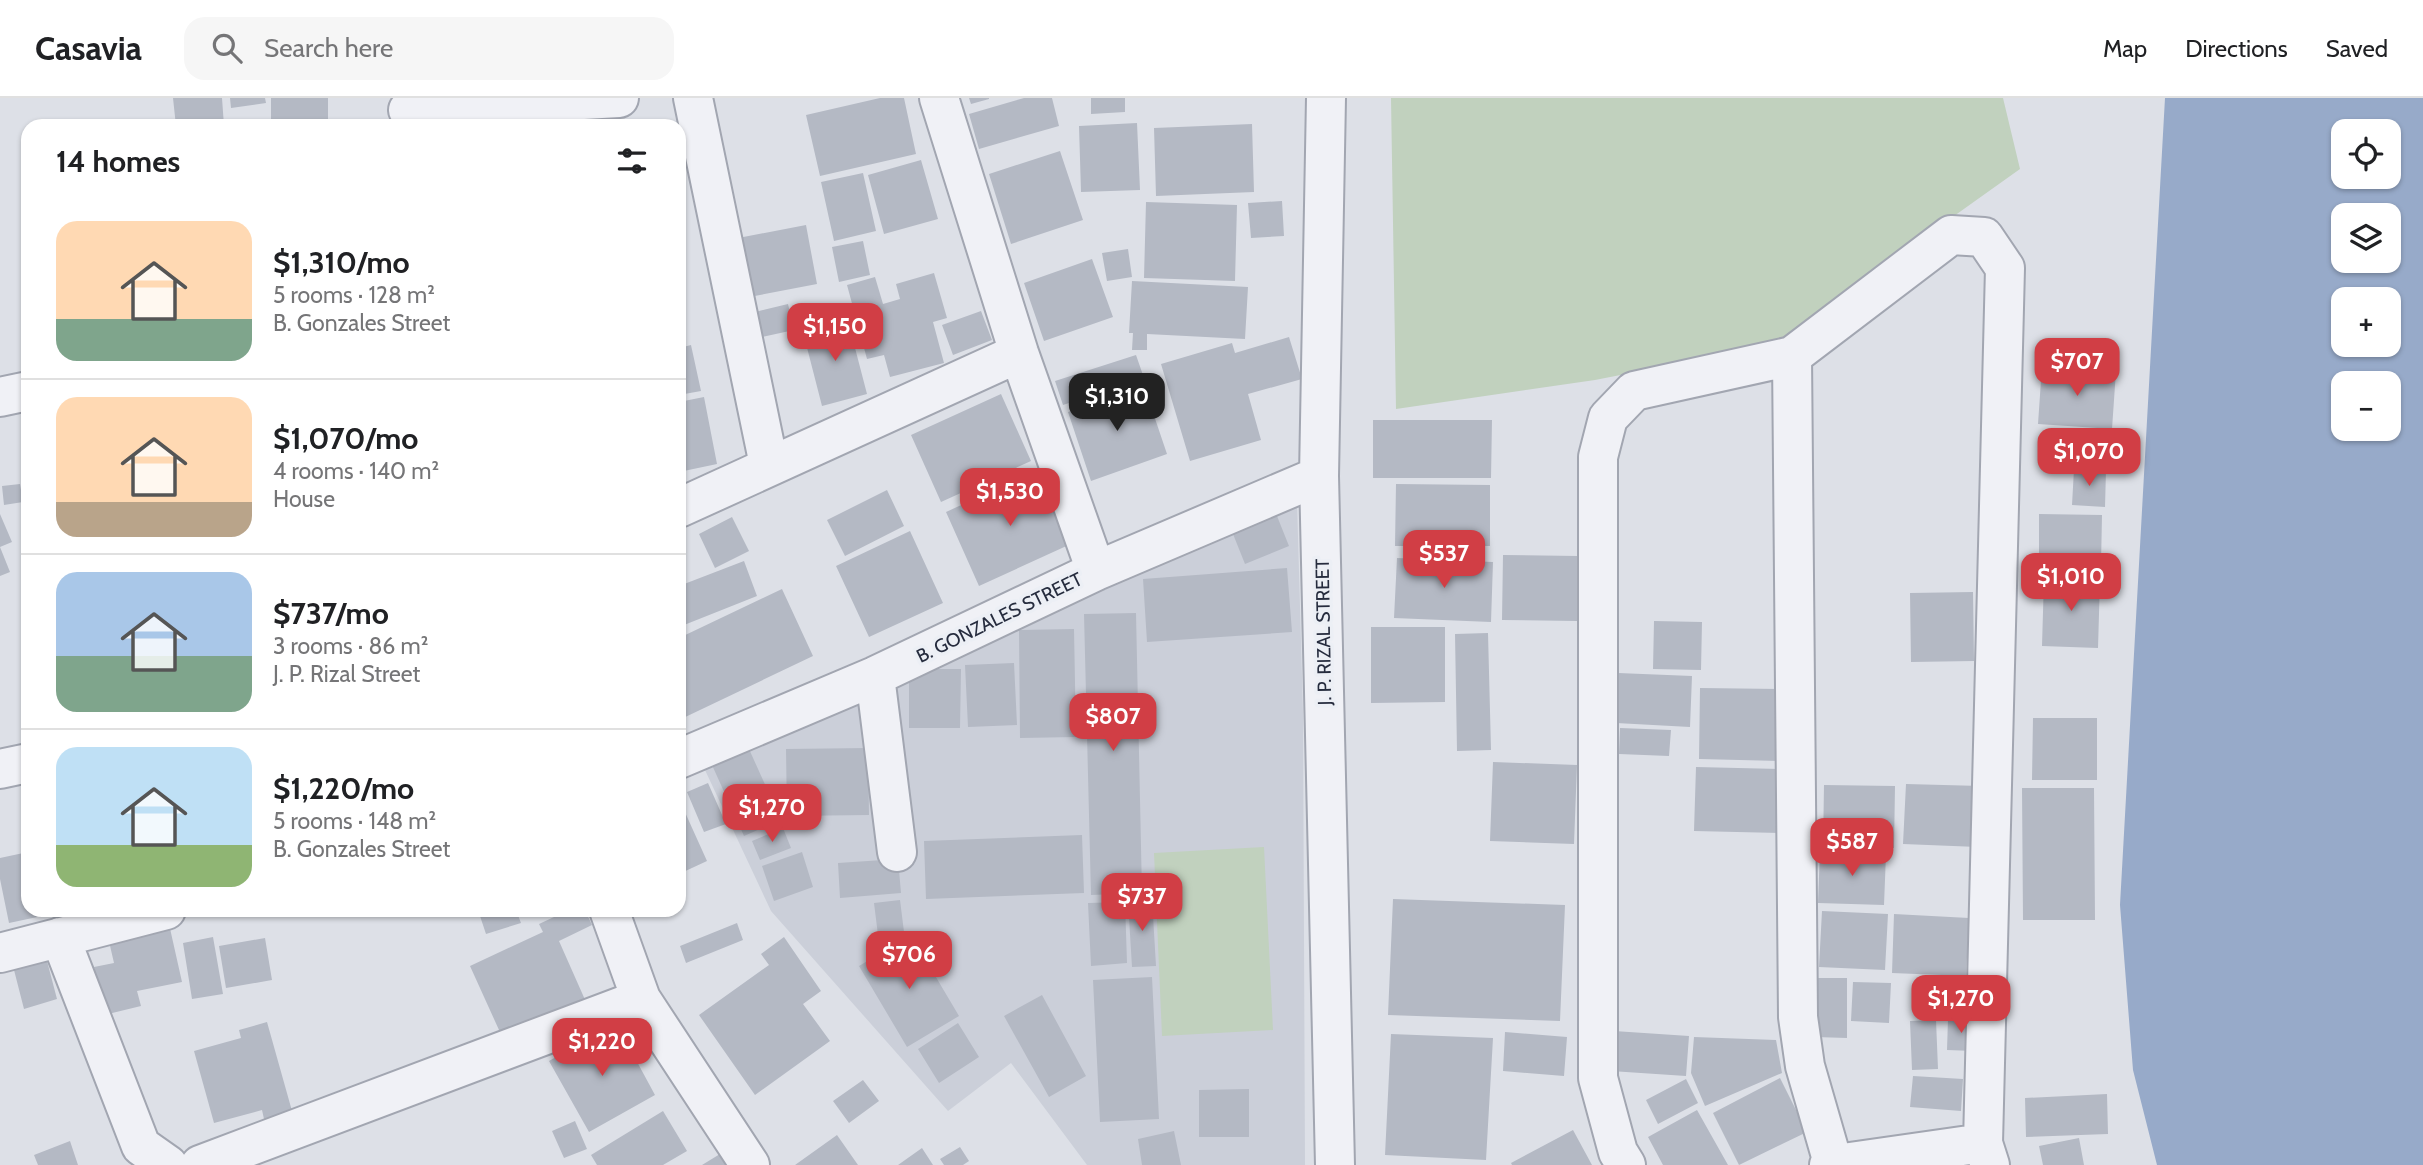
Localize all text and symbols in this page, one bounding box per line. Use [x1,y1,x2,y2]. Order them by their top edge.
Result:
search box [184,17,674,80]
text: Casavia [35,28,142,68]
icon: search [208,29,246,67]
text: Search here [264,32,393,64]
text: Map [2103,34,2147,63]
text: Directions [2185,34,2288,63]
text: Saved [2326,34,2388,63]
map controls [2331,119,2401,441]
button: locate [2331,119,2401,189]
icon: filters [613,142,651,180]
text: 14 homes [56,143,180,180]
button: layers [2331,203,2401,273]
text: $1,310/mo [273,244,410,281]
icon: home [112,249,196,333]
text: 5 rooms · 128 m² [273,281,435,309]
button: + [2331,287,2401,357]
pin: $1,150 [778,303,892,363]
text: B. Gonzales Street [273,309,450,337]
text: $1,150 [803,312,867,340]
pin: $707 [2036,338,2118,398]
text: $707 [2051,347,2103,375]
button: − [2331,371,2401,441]
pin: $1,310 [1060,374,1174,433]
text: $1,310 [1085,382,1149,410]
text: $1,070/mo [273,420,418,457]
icon: home [112,425,196,509]
pin: $1,070 [2032,428,2146,488]
text: $1,070 [2054,437,2124,465]
text: 4 rooms · 140 m² [273,457,439,485]
pin: $1,530 [953,468,1067,528]
text: $1,530 [976,477,1044,505]
text: House [273,485,335,513]
pin: $537 [1403,531,1485,590]
text: $537 [1419,539,1469,567]
pin: $1,010 [2014,554,2128,613]
street label: J. P. RIZAL STREET [1311,558,1336,707]
text: $1,010 [2037,562,2105,590]
street label: B. GONZALES STREET [912,567,1086,668]
text: $737/mo [273,595,389,632]
icon: home [112,600,196,684]
text: 3 rooms · 86 m² [273,632,428,660]
text: J. P. Rizal Street [273,660,420,688]
pin: $807 [1072,694,1154,753]
text: $807 [1085,702,1141,730]
text: $1,220/mo [273,770,414,807]
icon: home [112,775,196,859]
pin: $1,270 [715,784,829,844]
text: $1,270 [738,793,806,821]
text: 5 rooms · 148 m² [273,807,436,835]
pin: $587 [1811,818,1893,878]
text: $587 [1826,827,1878,855]
text: B. Gonzales Street [273,835,450,863]
pin: $737 [1101,874,1183,933]
text: $737 [1117,882,1167,910]
pin: $706 [868,932,950,991]
text: $706 [882,940,936,968]
pin: $1,270 [1904,976,2018,1035]
text: $1,270 [1927,984,1995,1012]
pin: $1,220 [545,1018,659,1078]
text: $1,220 [568,1027,636,1055]

